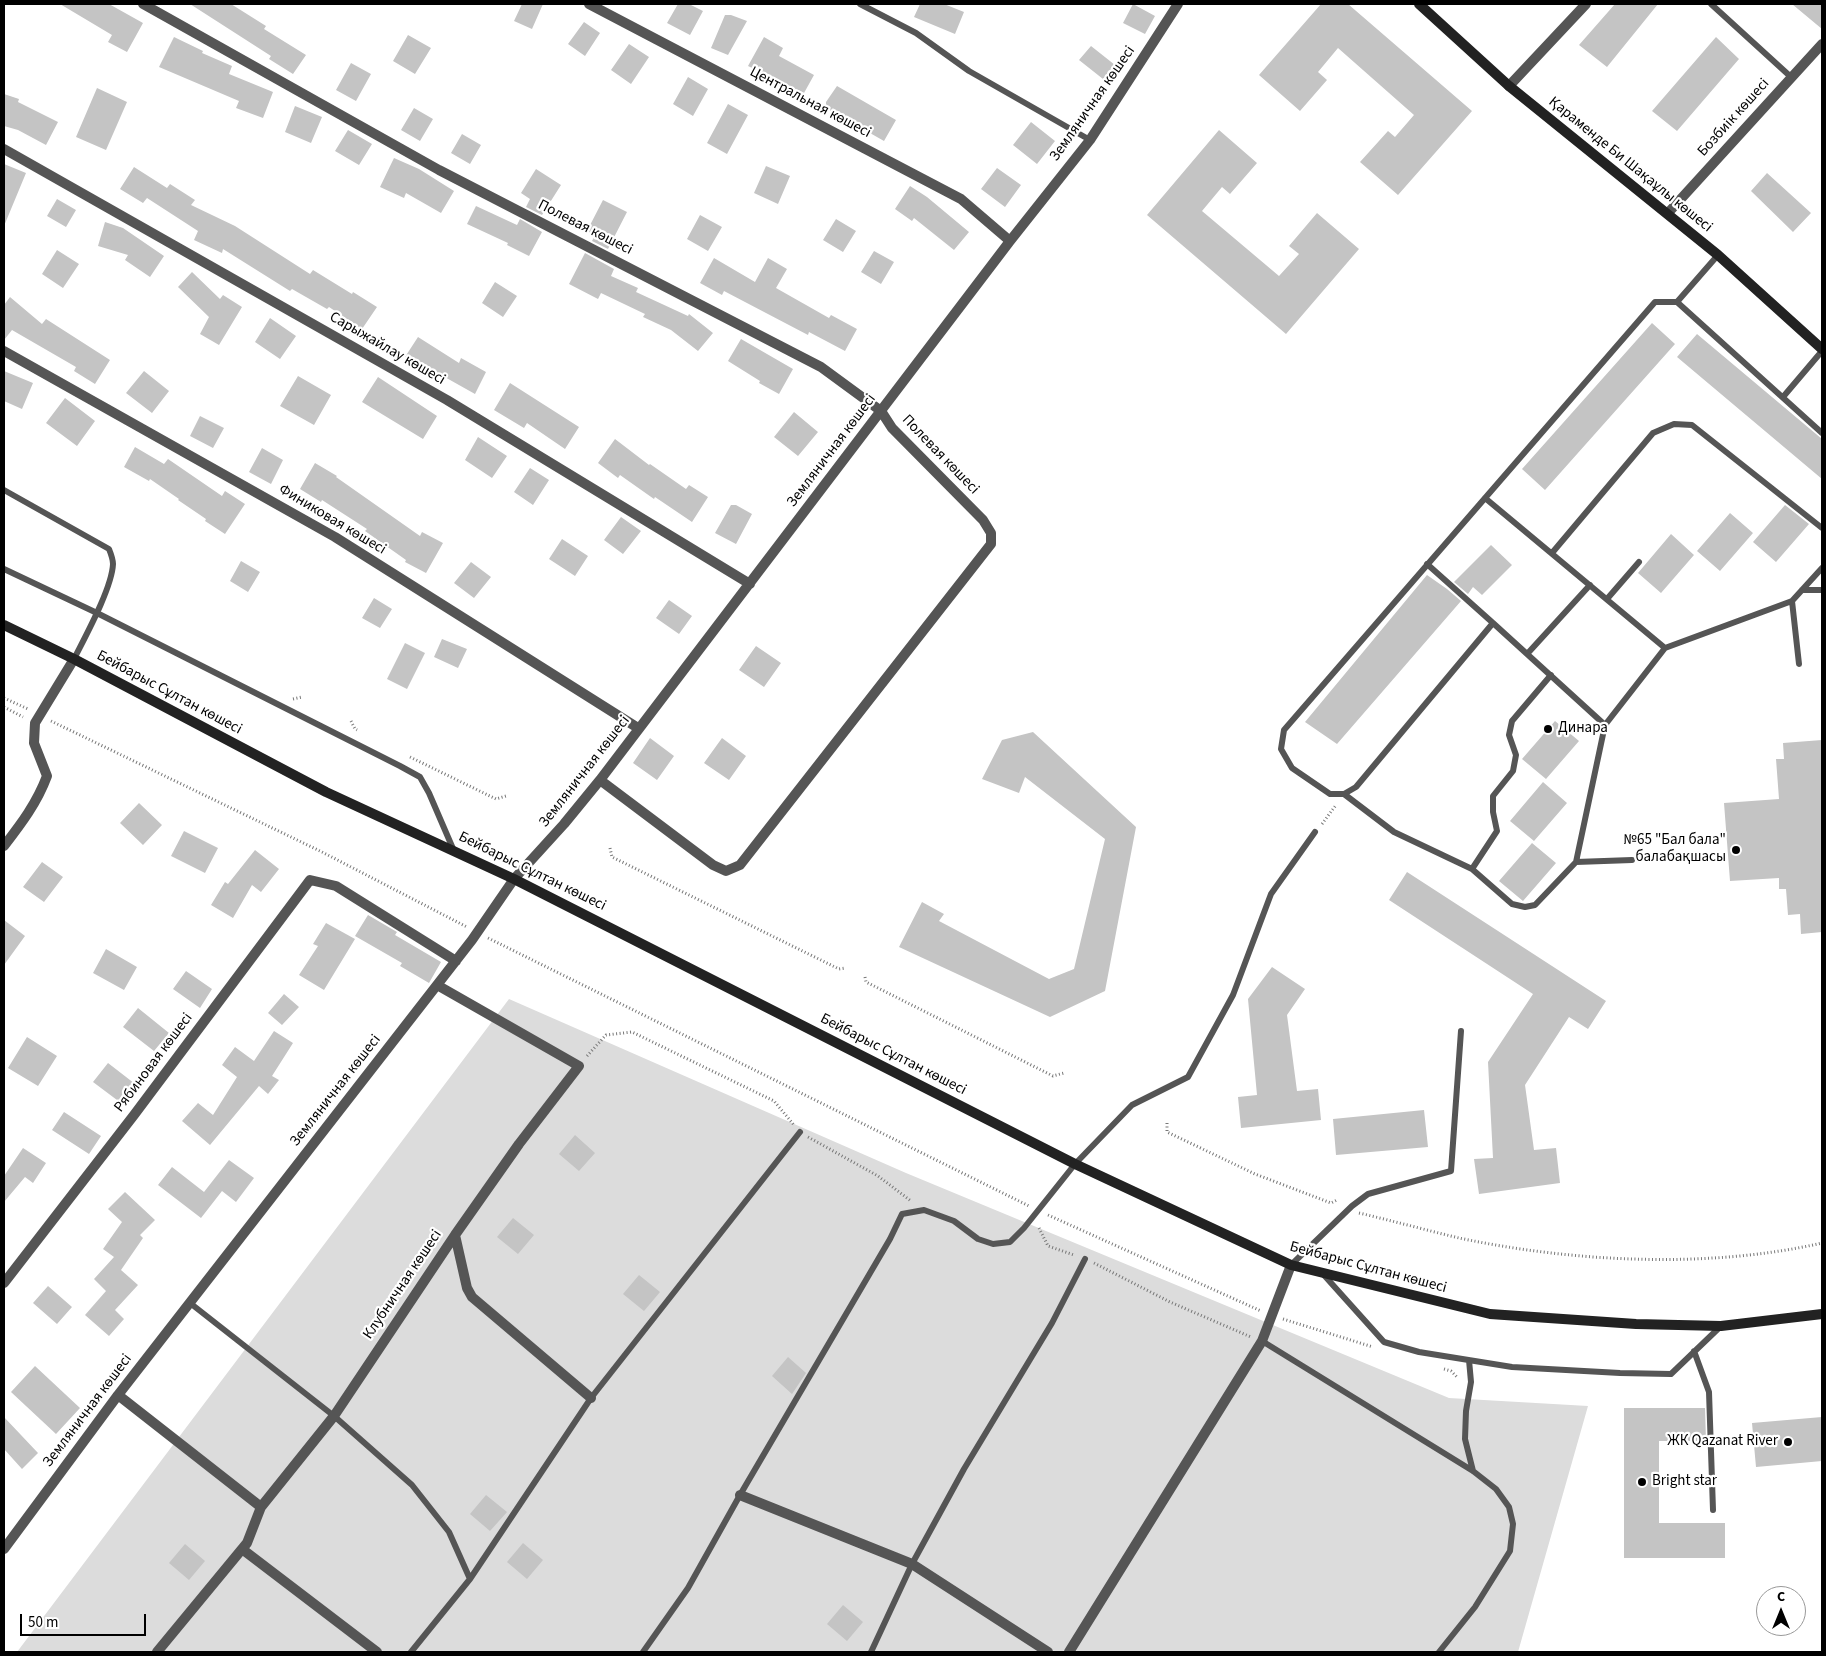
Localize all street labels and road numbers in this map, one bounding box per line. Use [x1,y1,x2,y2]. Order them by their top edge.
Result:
street label: Земляничная көшесі [1046,43,1140,165]
street label: Центральная көшесі [746,63,874,143]
street label: Бозбиік көшесі [1694,75,1774,161]
street label: Қараменде Би Шақаұлы көшесі [1544,93,1716,237]
street label: Полевая көшесі [535,196,635,260]
street label: Сарыжайлау көшесі [326,309,448,389]
street label: Земляничная көшесі [784,391,880,511]
street label: Полевая көшесі [898,411,982,499]
street label: Финиковая көшесі [275,481,389,559]
street label: Бейбарыс Сұлтан көшесі [93,647,245,739]
street label: Земляничная көшесі [536,713,634,831]
street label: Бейбарыс Сұлтан көшесі [455,828,609,916]
street label: Рябиновая көшесі [111,1010,197,1116]
street label: Бейбарыс Сұлтан көшесі [817,1010,969,1100]
street label: Земляничная көшесі [287,1032,385,1150]
street label: Клубничная көшесі [360,1227,446,1343]
street label: Бейбарыс Сұлтан көшесі [1287,1238,1449,1298]
street label: Земляничная көшесі [40,1351,136,1471]

